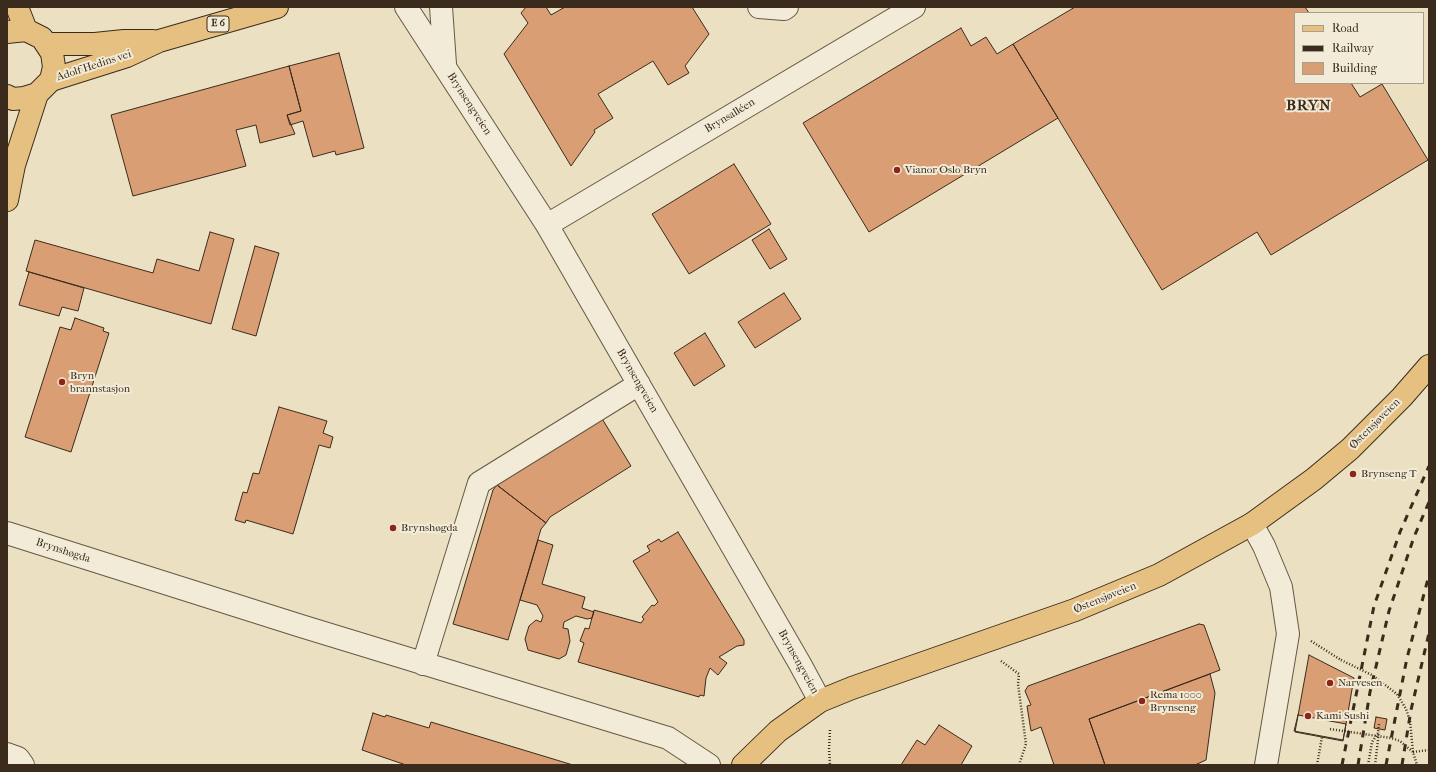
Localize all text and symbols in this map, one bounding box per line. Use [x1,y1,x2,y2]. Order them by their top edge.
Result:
legend [1294,12,1424,84]
road number: E 6 [207,16,229,32]
text: Road [1332,21,1359,35]
text: Railway [1332,41,1374,55]
street label: Adolf Hedins vei [55,48,133,84]
text: Building [1332,61,1377,75]
street label: Brynsengveien [444,70,494,138]
street label: Brynsalléen [702,96,758,136]
district label: BRYN [1286,97,1332,115]
place label: Vianor Oslo Bryn [905,163,987,177]
marker: Vianor Oslo Bryn [892,165,902,175]
street label: Brynsengveien [613,347,661,415]
place label: Bryn brannstasjon [70,369,130,395]
marker: Bryn brannstasjon [57,377,67,387]
street label: Østensjøveien [1347,396,1403,452]
place label: Brynseng T [1361,467,1417,481]
marker: Brynseng T [1348,469,1358,479]
place label: Brynshøgda [401,521,458,535]
marker: Brynshøgda [388,523,398,533]
street label: Brynshøgda [34,536,92,566]
street label: Østensjøveien [1072,579,1138,617]
street label: Brynsengveien [775,627,821,697]
place label: Narvesen [1338,676,1382,690]
marker: Narvesen [1325,678,1335,688]
place label: Rema 1000 Brynseng [1150,688,1202,714]
marker: Rema 1000 Brynseng [1137,696,1147,706]
place label: Kami Sushi [1316,709,1369,723]
marker: Kami Sushi [1303,711,1313,721]

